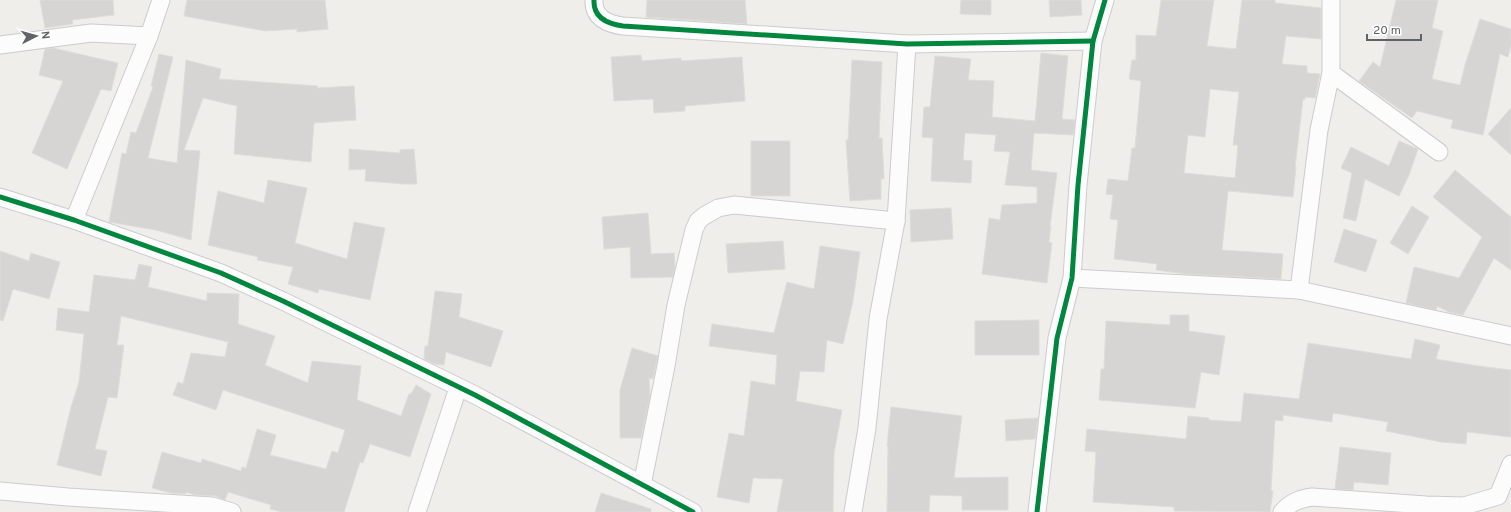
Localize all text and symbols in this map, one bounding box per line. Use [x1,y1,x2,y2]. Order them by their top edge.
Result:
north arrow [16,16,56,56]
scale bar [1367,16,1421,42]
text: 20 m [1373,23,1401,39]
text: N [38,30,52,40]

